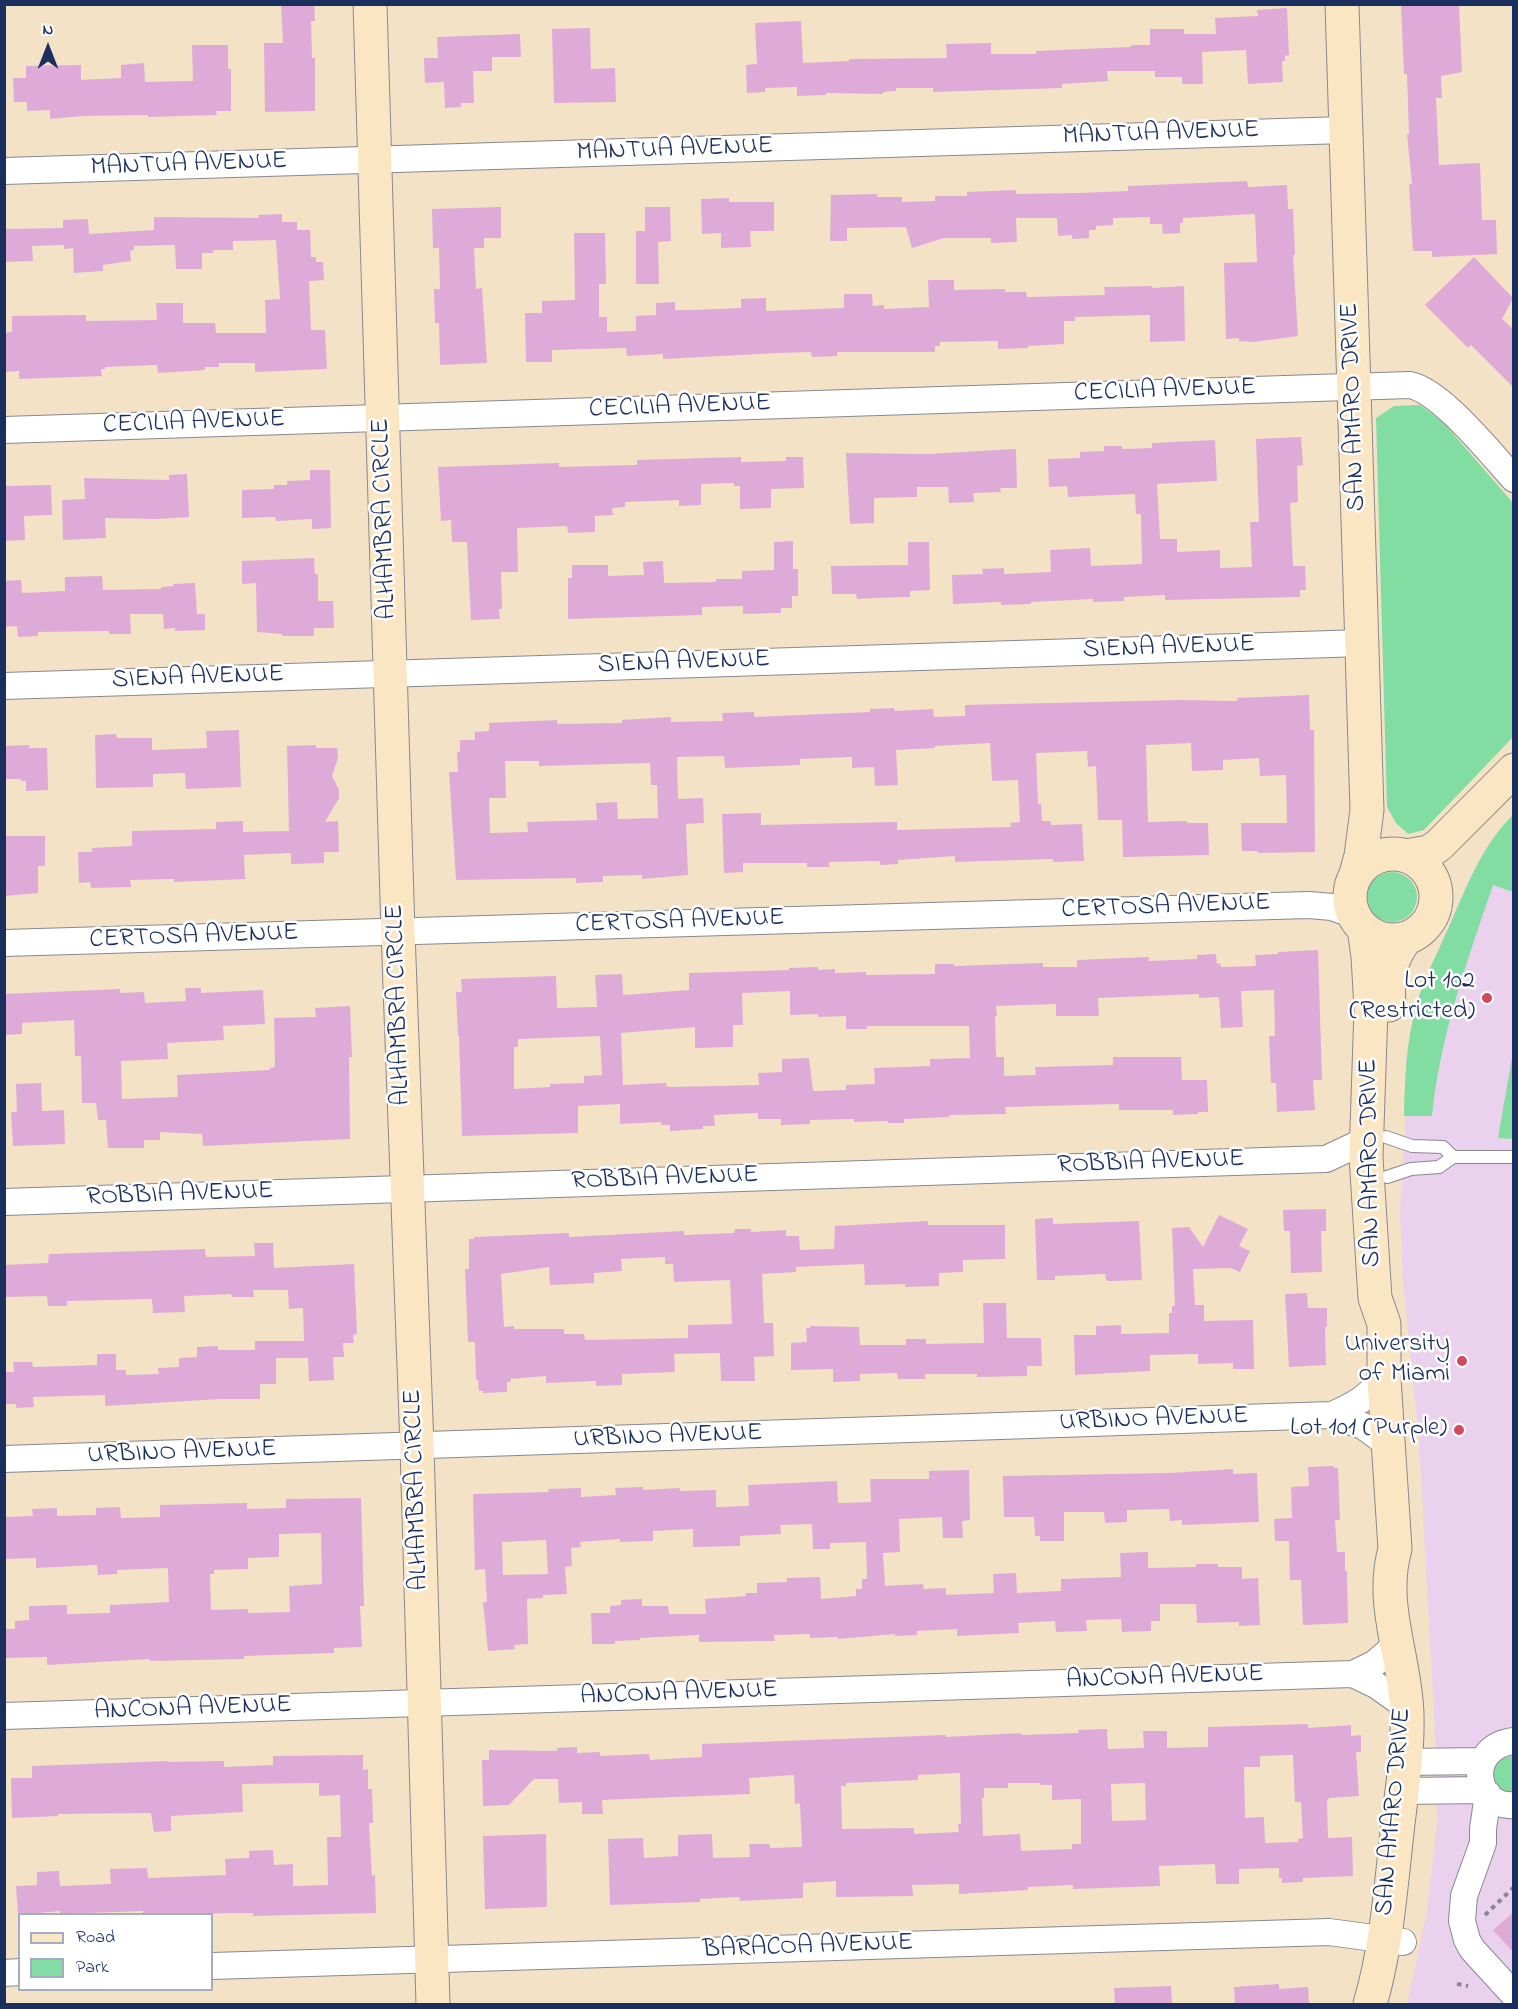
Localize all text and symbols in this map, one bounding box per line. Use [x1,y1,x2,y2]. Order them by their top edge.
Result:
north arrow [18,18,78,78]
text: N [43,18,53,42]
street label: MANTUA AVENUE [1062,116,1260,154]
street label: MANTUA AVENUE [576,132,774,170]
street label: MANTUA AVENUE [90,147,288,185]
street label: SAN AMARO DRIVE [1336,302,1374,512]
street label: CECILIA AVENUE [1073,373,1257,411]
street label: CECILIA AVENUE [588,389,772,427]
street label: CECILIA AVENUE [102,405,286,443]
street label: ALHAMBRA CIRCLE [367,418,405,620]
street label: SIENA AVENUE [1082,630,1256,668]
street label: SIENA AVENUE [597,645,771,683]
street label: SIENA AVENUE [111,660,285,698]
street label: CERTOSA AVENUE [1061,889,1271,927]
street label: ALHAMBRA CIRCLE [381,904,419,1106]
street label: CERTOSA AVENUE [575,904,785,942]
street label: CERTOSA AVENUE [89,919,299,957]
place label: Lot 102 (Restricted) [1349,967,1475,1028]
marker: Lot 102 (Restricted) [1480,991,1494,1005]
street label: SAN AMARO DRIVE [1355,1058,1389,1268]
street label: ROBBIA AVENUE [1057,1145,1245,1183]
street label: ROBBIA AVENUE [571,1161,759,1199]
street label: ROBBIA AVENUE [86,1177,274,1215]
place label: University of Miami [1344,1330,1450,1392]
marker: University of Miami [1455,1354,1469,1368]
street label: ALHAMBRA CIRCLE [399,1389,437,1591]
street label: URBINO AVENUE [1059,1402,1249,1440]
place label: Lot 101 (Purple) [1290,1414,1447,1446]
street label: URBINO AVENUE [573,1419,763,1457]
marker: Lot 101 (Purple) [1452,1423,1466,1437]
street label: URBINO AVENUE [87,1435,277,1473]
street label: ANCONA AVENUE [1066,1660,1264,1698]
street label: ANCONA AVENUE [580,1676,778,1714]
street label: ANCONA AVENUE [94,1691,292,1729]
street label: SAN AMARO DRIVE [1370,1707,1420,1917]
legend [18,1913,213,1991]
text: Road [76,1925,115,1951]
street label: BARACOA AVENUE [702,1929,914,1967]
text: Park [76,1955,109,1981]

